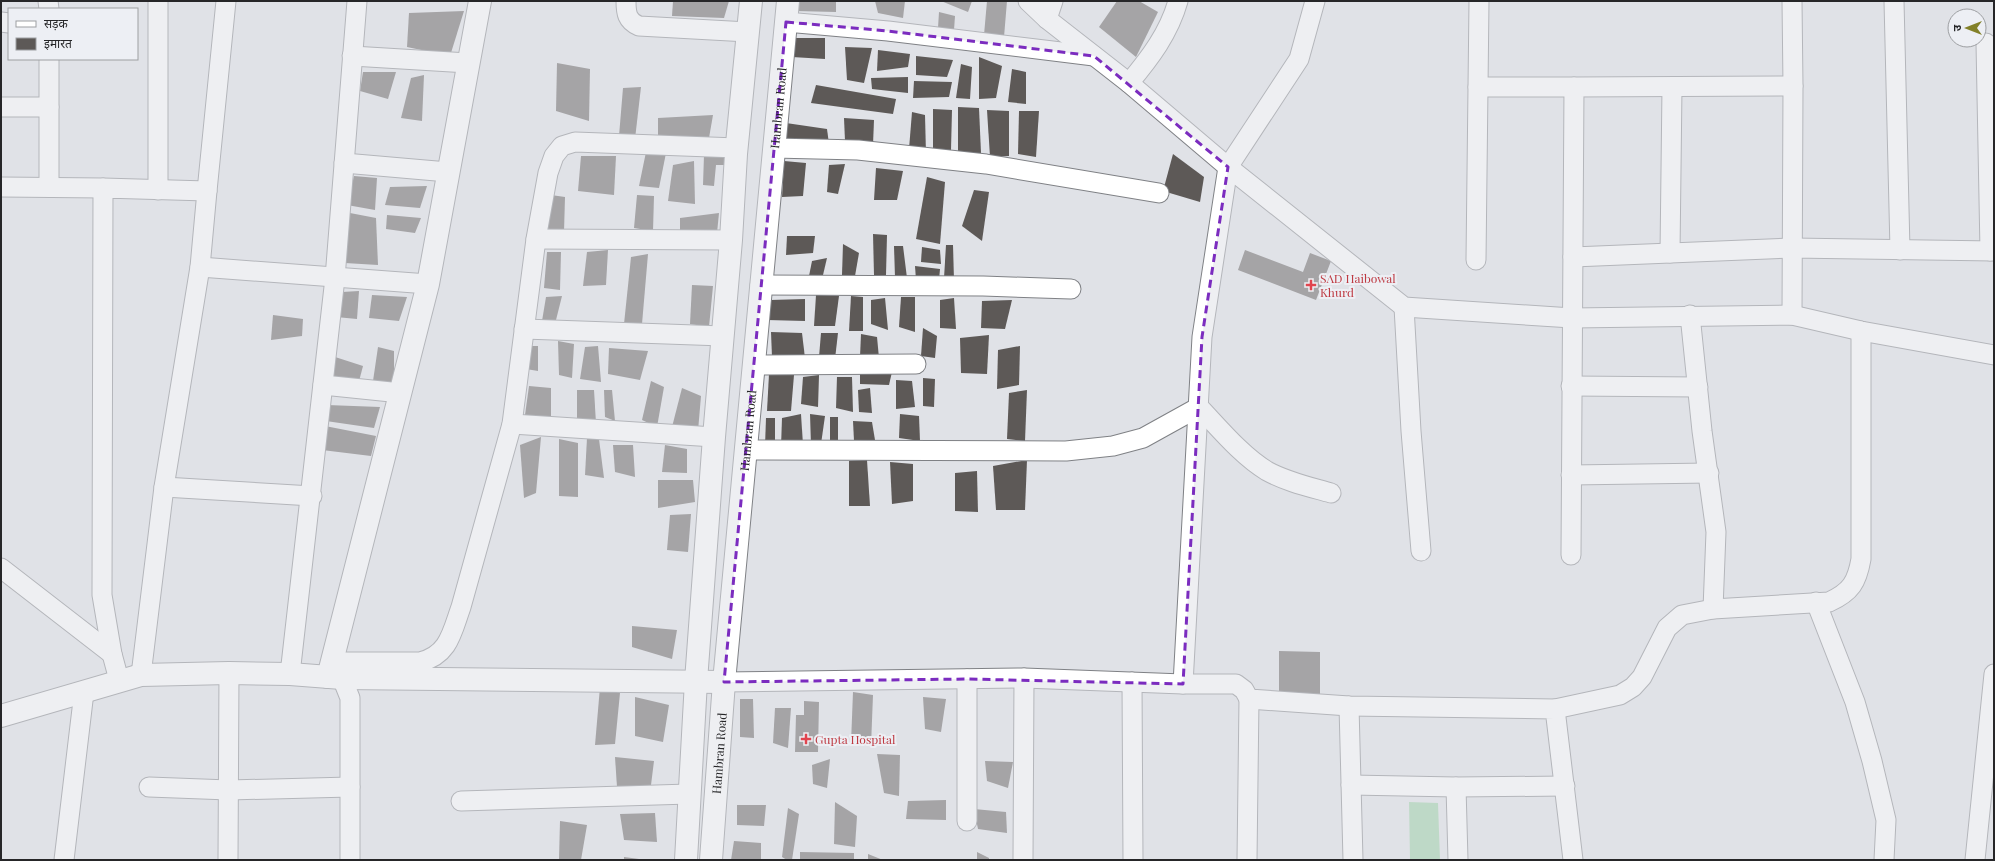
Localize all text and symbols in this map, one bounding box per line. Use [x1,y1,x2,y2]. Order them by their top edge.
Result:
legend [8,8,138,60]
north arrow [1947,8,1987,48]
text: सड़क [44,15,69,31]
text: उ [1949,24,1964,31]
text: इमारत [44,35,73,51]
street label: Hambran Road [766,67,790,149]
place label: SAD Haibowal Khurd [1320,270,1396,300]
marker: SAD Haibowal Khurd [1305,279,1317,291]
street label: Hambran Road [736,389,759,472]
street label: Hambran Road [708,712,730,794]
place label: Gupta Hospital [815,731,896,747]
marker: Gupta Hospital [800,733,812,745]

